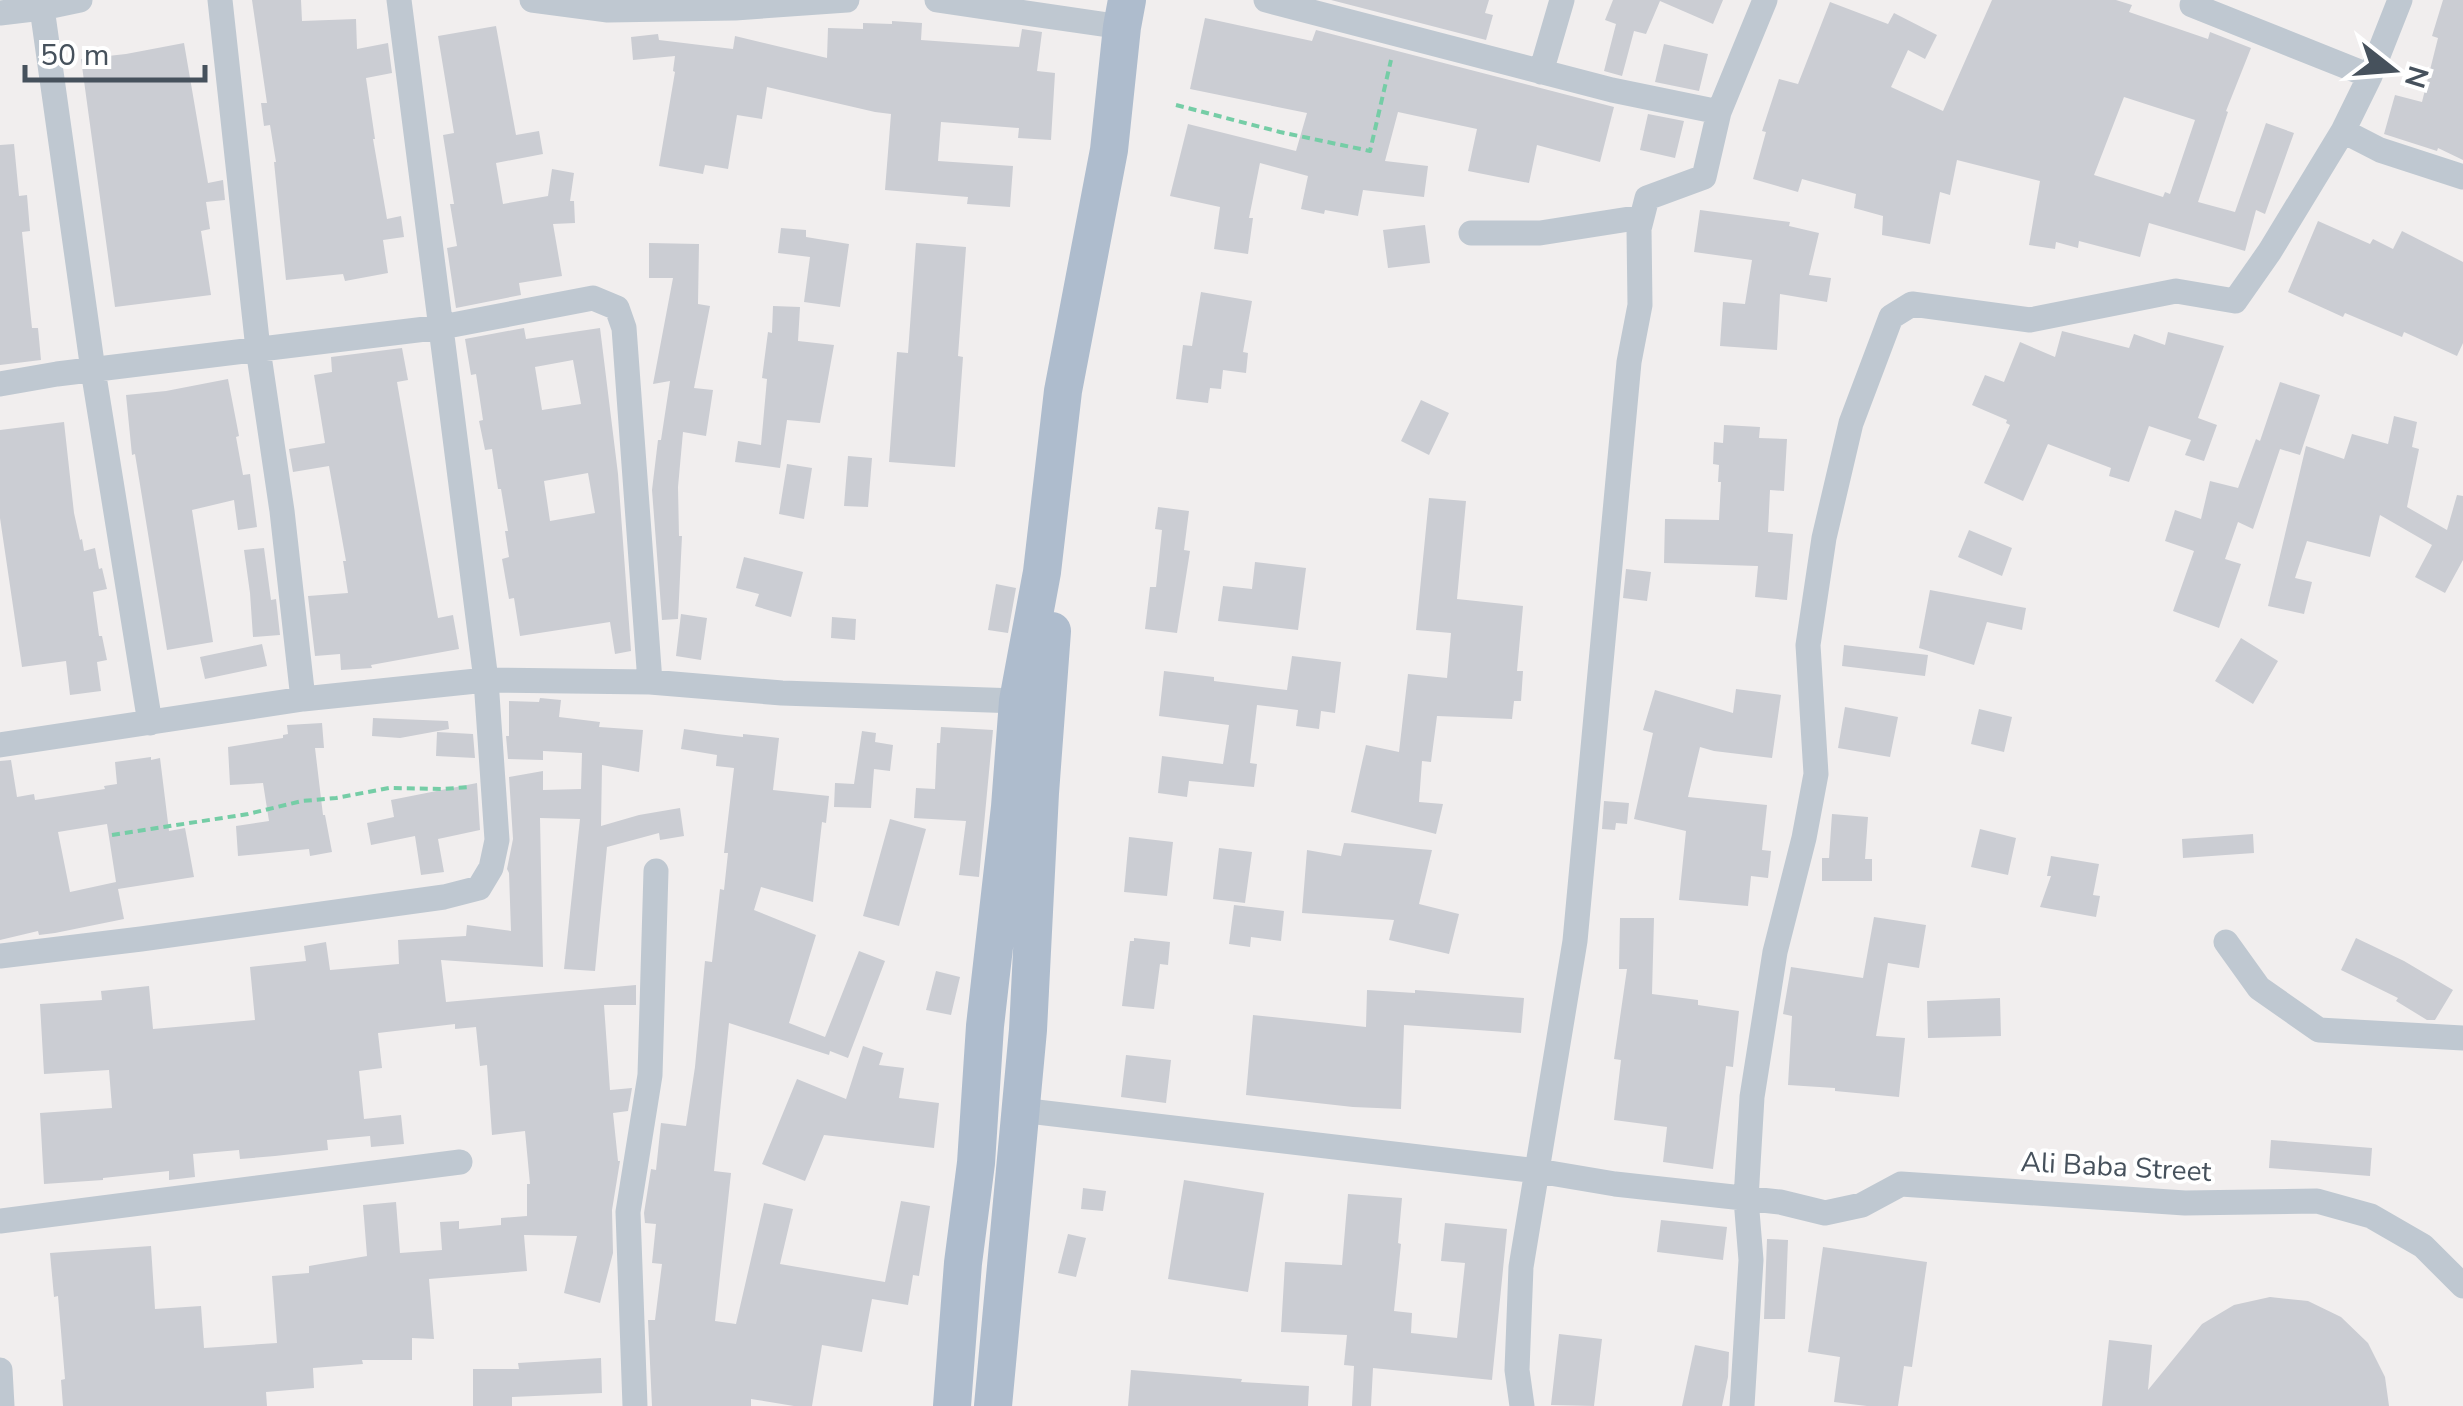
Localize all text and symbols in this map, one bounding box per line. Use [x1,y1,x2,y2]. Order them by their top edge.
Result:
scale bar [25,20,205,82]
north arrow [2343,20,2443,120]
text: 50 m [40,35,109,76]
text: N [2395,61,2437,93]
street label: Ali Baba Street [2020,1143,2213,1191]

